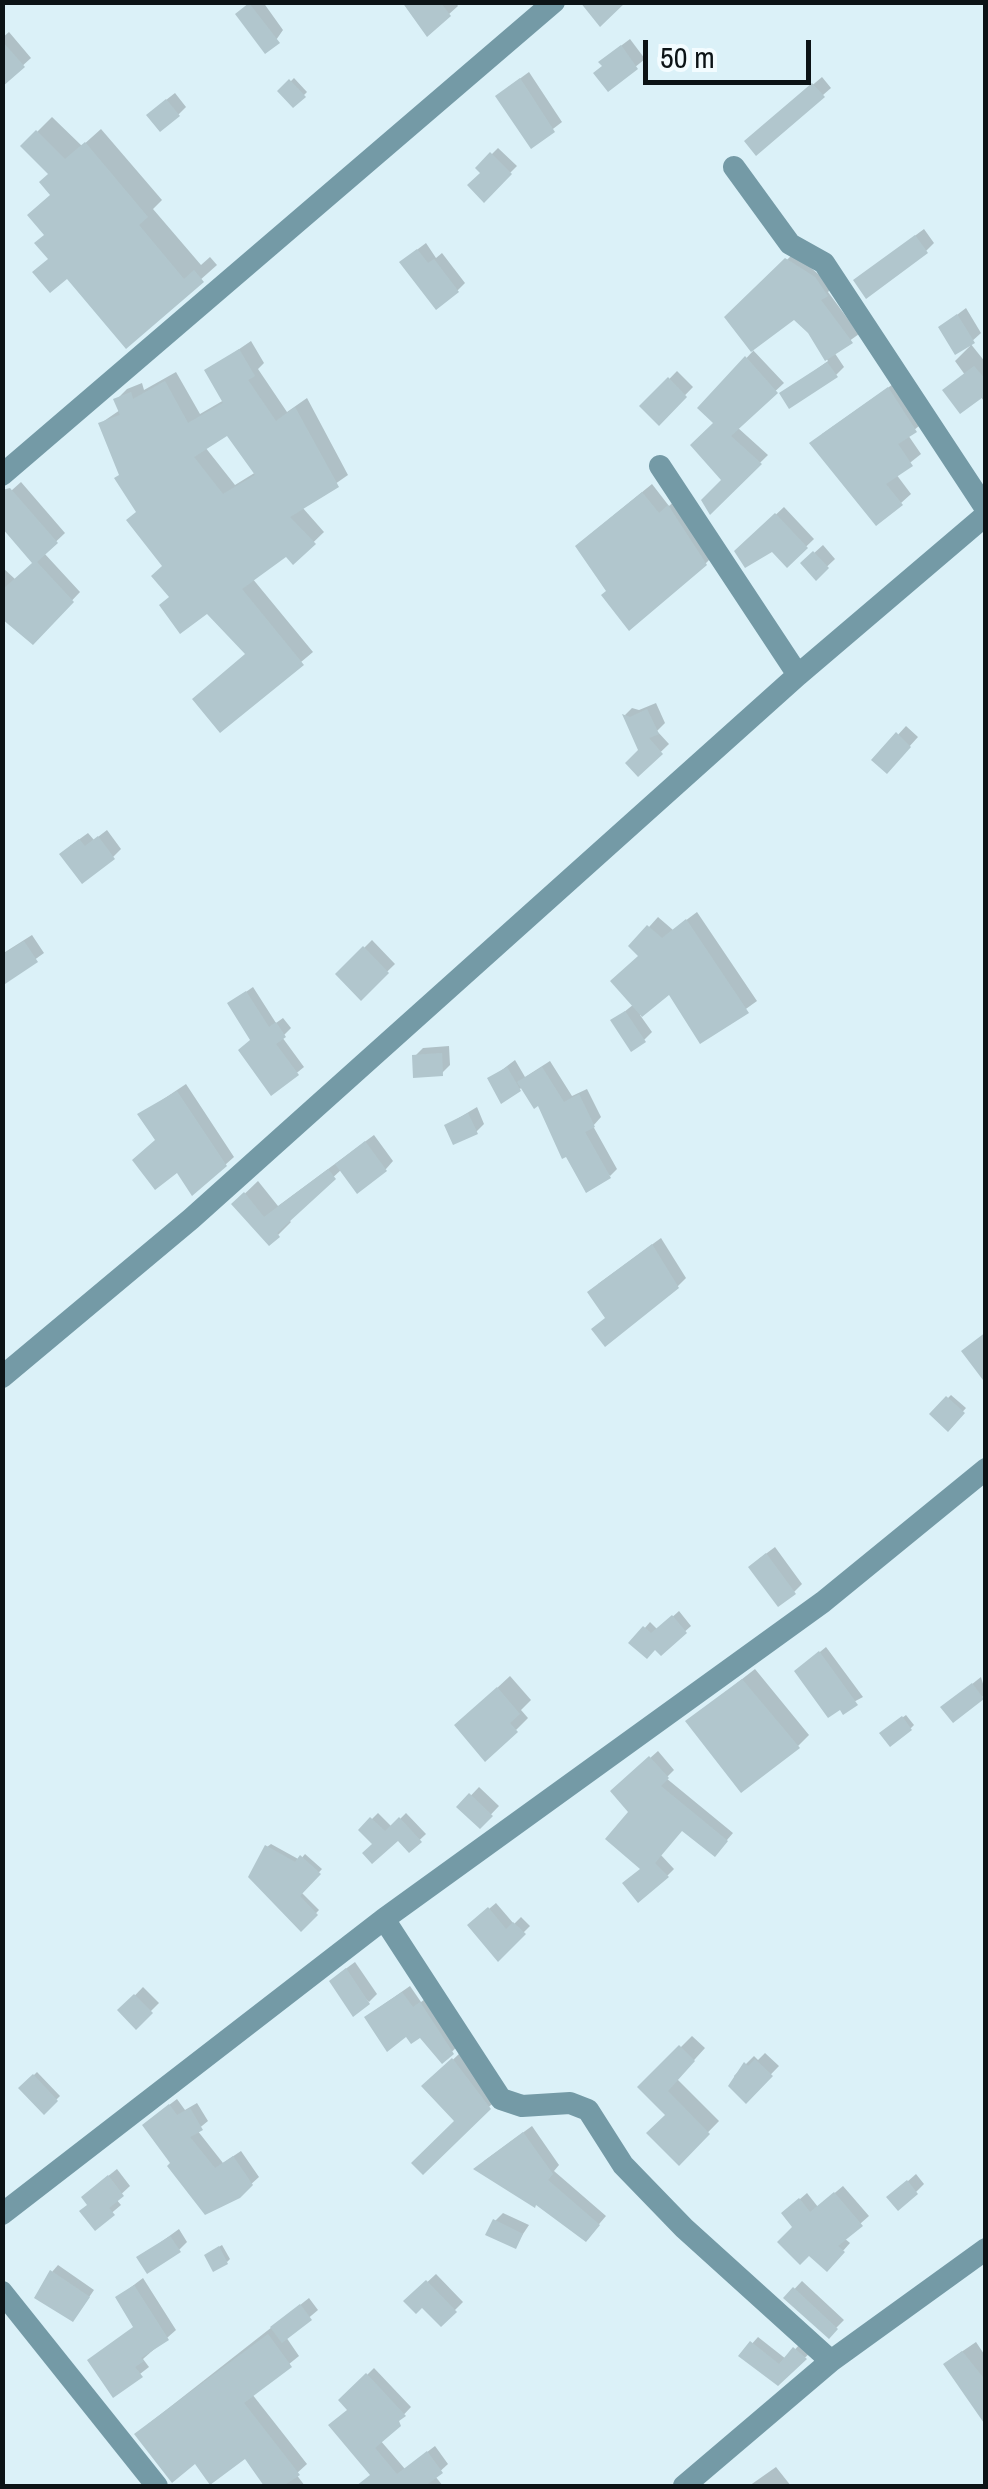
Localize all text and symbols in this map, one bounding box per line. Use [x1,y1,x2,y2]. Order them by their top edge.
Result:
scale bar [648,20,816,82]
text: 50 m [660,37,715,77]

